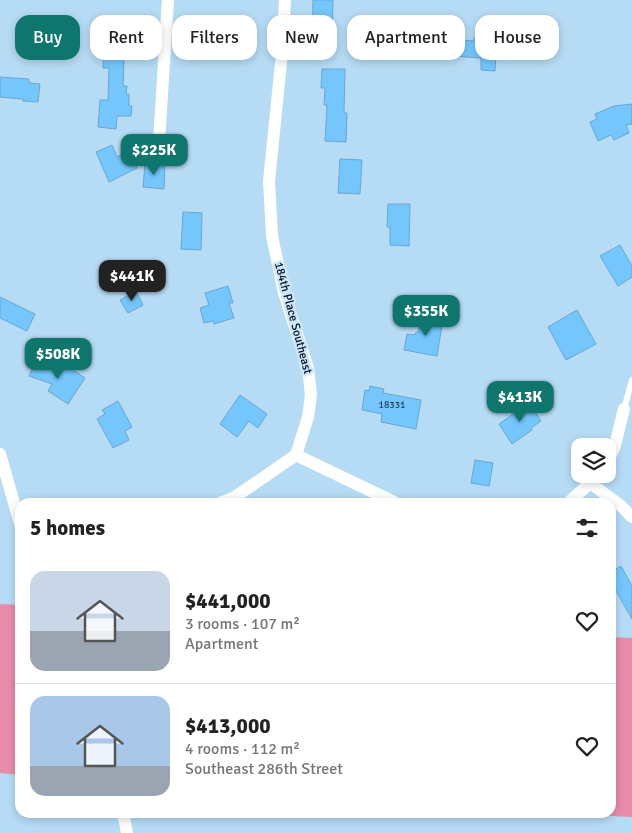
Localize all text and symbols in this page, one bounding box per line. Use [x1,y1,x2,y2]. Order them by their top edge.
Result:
chip: Buy [15,15,80,60]
chip: Rent [90,15,162,60]
chip: Filters [172,15,257,60]
chip: New [267,15,337,60]
chip: Apartment [347,15,465,60]
chip: House [475,15,559,60]
pin: $225K [119,134,189,176]
text: $225K [132,140,176,160]
pin: $441K [97,260,167,302]
street label: 184th Place Southeast [271,260,315,376]
text: $441K [110,266,154,286]
pin: $355K [391,294,461,337]
text: $355K [404,301,448,321]
pin: $508K [23,338,93,380]
text: $508K [36,344,80,364]
pin: $413K [485,380,555,423]
text: $413K [498,387,542,407]
house number: 18331 [378,399,406,411]
map controls [571,438,616,483]
button: layers [571,438,616,483]
icon: filters [573,514,601,542]
text: 5 homes [30,515,105,541]
text: $441,000 [185,588,271,614]
icon: home [70,591,130,651]
icon: heart [573,607,601,635]
text: 3 rooms · 107 m² [185,614,300,634]
text: Apartment [185,634,258,654]
text: $413,000 [185,713,271,739]
icon: home [70,716,130,776]
icon: heart [573,732,601,760]
text: 4 rooms · 112 m² [185,739,300,759]
text: Southeast 286th Street [185,759,343,779]

